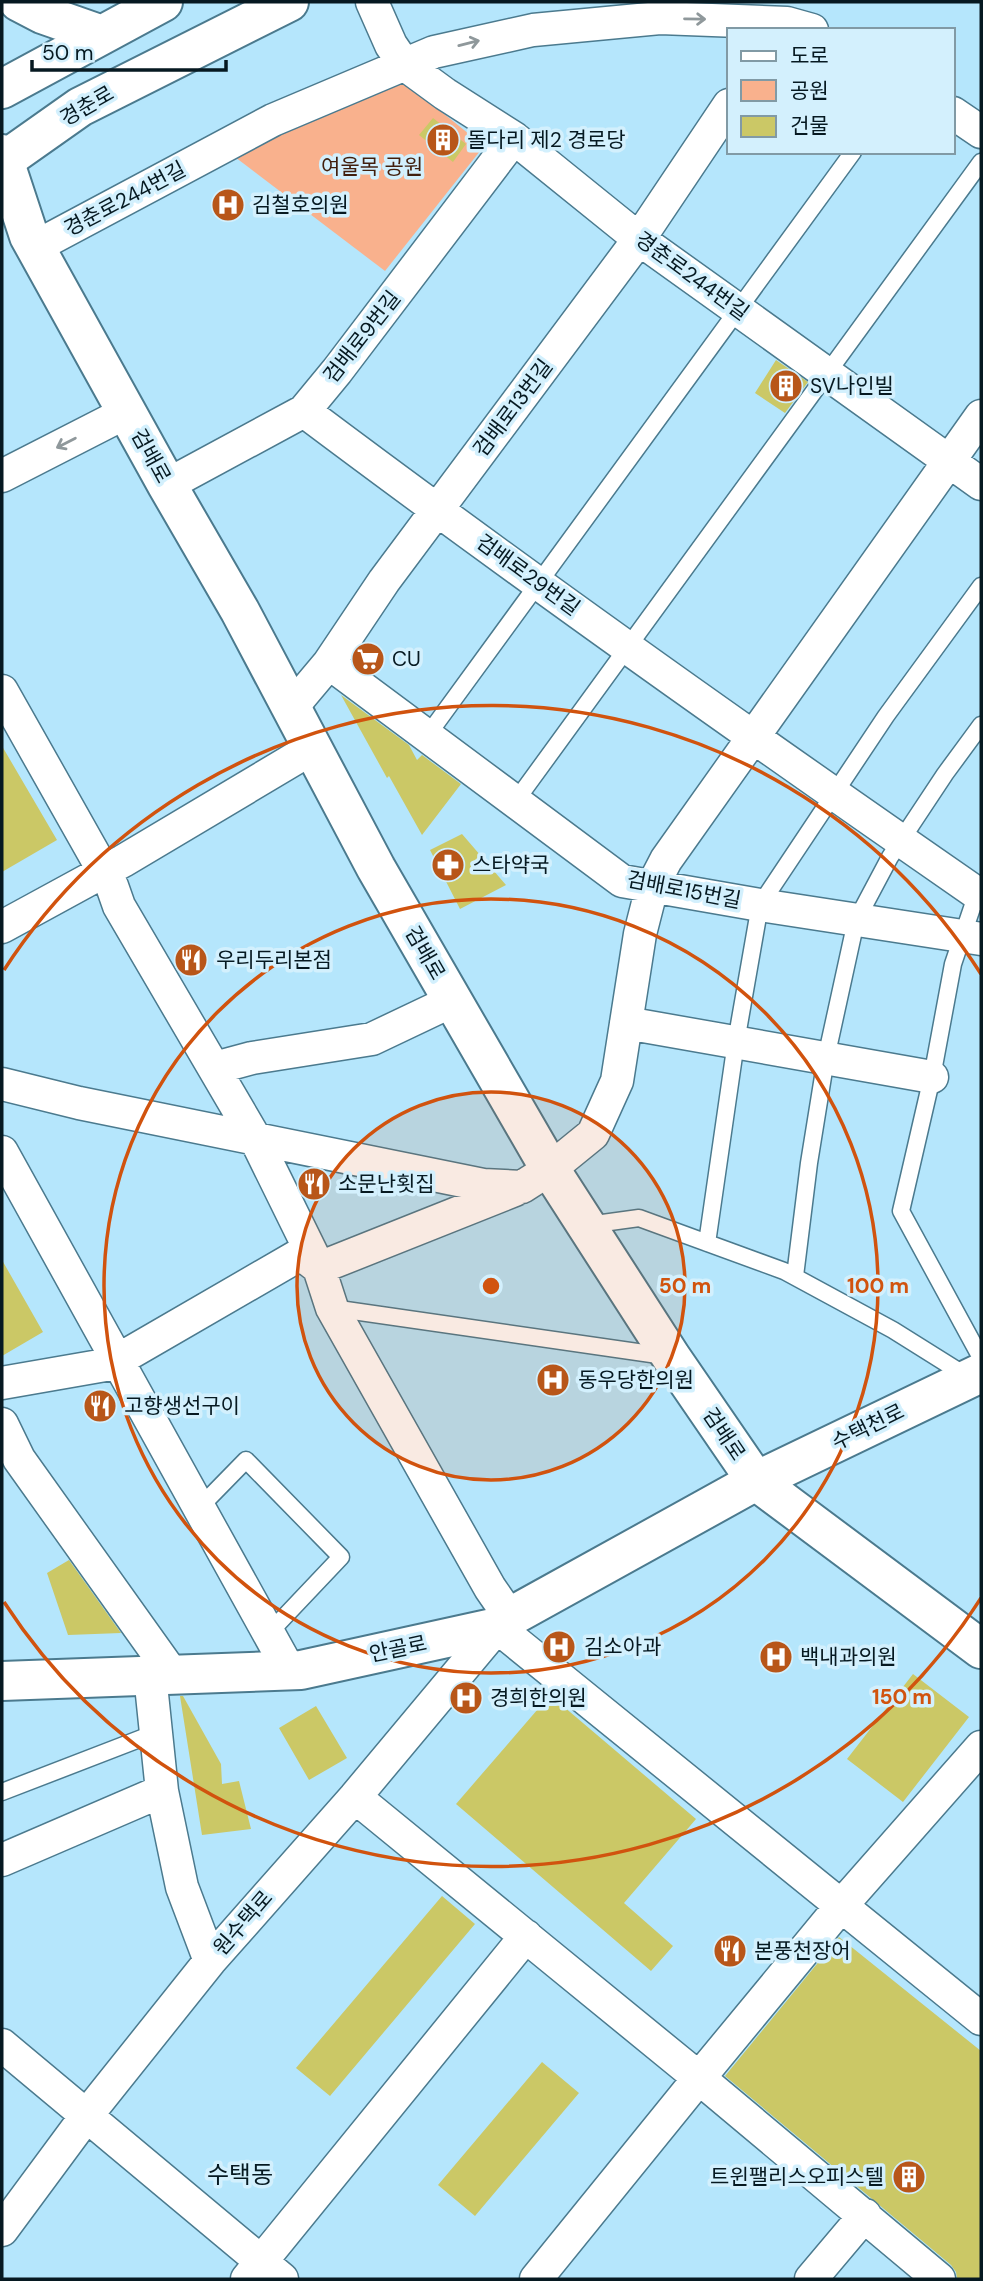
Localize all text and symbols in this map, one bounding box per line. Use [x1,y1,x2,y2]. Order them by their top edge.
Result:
one-way arrow [683,12,706,26]
scale bar [32,28,226,72]
legend [727,28,955,154]
one-way arrow [457,36,480,50]
text: 50 m [42,39,93,67]
text: 도로 [790,42,829,70]
text: 공원 [790,77,829,105]
street label: 경춘로 [55,79,119,133]
text: 건물 [790,112,829,140]
building icon: 돌다리 제2 경로당 [424,121,462,159]
place label: 돌다리 제2 경로당 [467,126,626,154]
park label: 여울목 공원 [321,153,423,181]
street label: 경춘로244번길 [59,155,191,243]
hospital icon: 김철호의원 [209,186,247,224]
place label: 김철호의원 [252,191,349,219]
street label: 경춘로244번길 [630,225,754,327]
street label: 검배로9번길 [317,285,407,389]
street label: 검배로13번길 [467,353,559,463]
building icon: SV나인빌 [767,367,805,405]
place label: SV나인빌 [810,372,894,400]
street label: 검배로 [125,424,177,488]
one-way arrow [56,437,77,451]
street label: 검배로29번길 [471,528,585,622]
supermarket icon: CU [349,640,387,678]
place label: CU [392,645,421,673]
pharmacy icon: 스타약국 [429,846,467,884]
place label: 스타약국 [472,851,549,879]
street label: 검배로15번길 [624,865,744,915]
street label: 검배로 [398,921,452,985]
restaurant icon: 우리두리본점 [172,941,210,979]
place label: 우리두리본점 [216,946,332,974]
restaurant icon: 소문난횟집 [295,1165,333,1203]
place label: 소문난횟집 [338,1170,435,1198]
text: 50 m [659,1272,711,1300]
text: 100 m [847,1272,909,1300]
centre of rings [479,1274,503,1298]
hospital icon: 동우당한의원 [534,1361,572,1399]
place label: 동우당한의원 [578,1366,694,1394]
restaurant icon: 고향생선구이 [81,1387,119,1425]
place label: 고향생선구이 [124,1392,240,1420]
street label: 수택천로 [827,1397,909,1457]
street label: 검배로 [696,1402,752,1466]
hospital icon: 김소아과 [540,1628,578,1666]
street label: 안골로 [367,1629,429,1669]
place label: 김소아과 [584,1633,661,1661]
hospital icon: 백내과의원 [757,1638,795,1676]
place label: 백내과의원 [800,1643,897,1671]
hospital icon: 경희한의원 [447,1679,485,1717]
text: 150 m [872,1683,932,1711]
place label: 경희한의원 [490,1684,587,1712]
street label: 원수택로 [207,1885,279,1961]
restaurant icon: 본풍천장어 [711,1932,749,1970]
place label: 본풍천장어 [754,1937,851,1965]
building icon: 트윈팰리스오피스텔 [890,2158,928,2196]
district label: 수택동 [207,2159,273,2190]
place label: 트윈팰리스오피스텔 [710,2163,884,2191]

